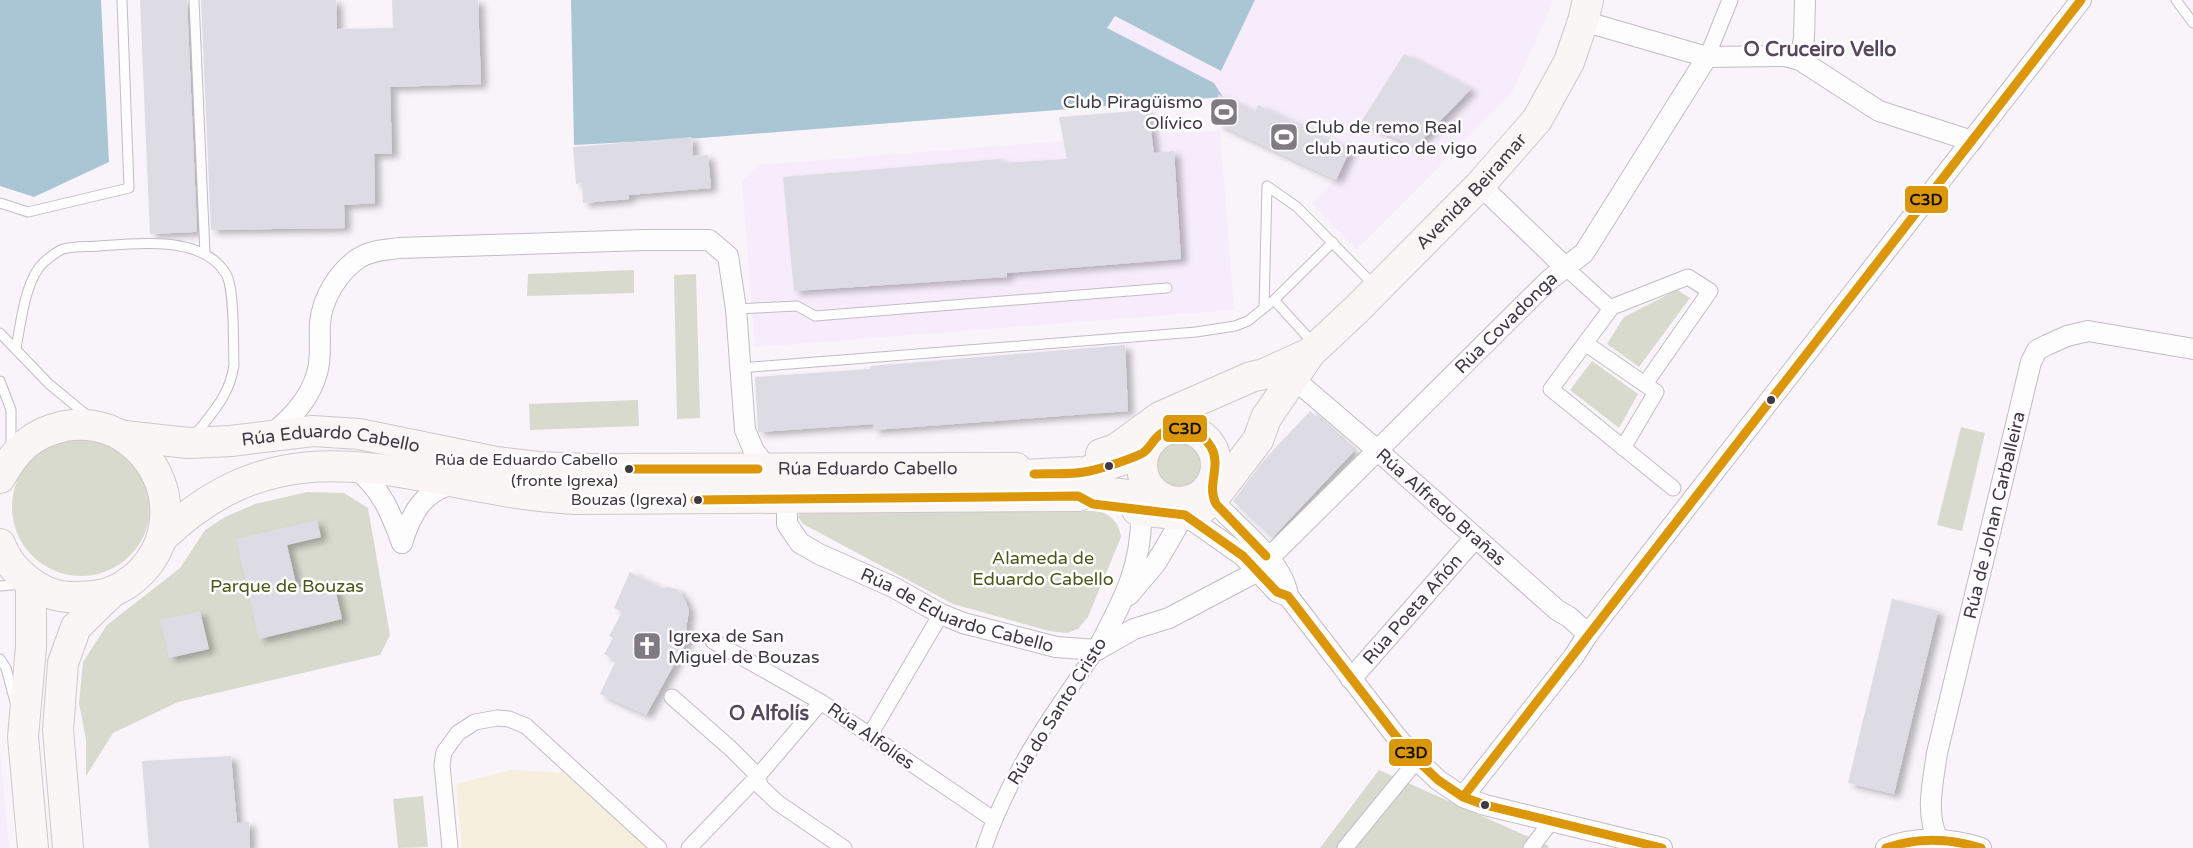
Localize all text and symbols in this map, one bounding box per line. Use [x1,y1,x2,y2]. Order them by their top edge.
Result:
district label: O Cruceiro Vello [1744,38,1896,62]
place label: Club Piragüismo Olívico [1063,91,1203,134]
sports icon: Club Piragüismo Olívico [1208,96,1240,128]
place label: Club de remo Real club nautico de vigo [1305,116,1477,159]
sports icon: Club de remo Real club nautico de vigo [1268,121,1300,153]
street label: Avenida Beiramar [1411,129,1531,254]
line badge: C3D [1904,185,1949,214]
text: C3D [1909,190,1943,210]
street label: Rúa Covadonga [1450,267,1562,378]
unlabelled marker [1765,394,1777,406]
street label: Rúa de Johan Carballeira [1959,409,2030,621]
line badge: C3D [1162,414,1208,443]
text: C3D [1168,419,1202,439]
street label: Rúa Eduardo Cabello [240,420,422,457]
street label: Rúa Alfredo Brañas [1372,444,1511,570]
place label: Rúa de Eduardo Cabello (fronte Igrexa) [435,450,618,491]
street label: Rúa Eduardo Cabello [778,457,958,480]
unlabelled marker [1103,460,1115,472]
marker: Rúa de Eduardo Cabello (fronte Igrexa) [623,463,635,475]
place label: Bouzas (Igrexa) [571,490,687,510]
marker: Bouzas (Igrexa) [692,494,704,506]
park label: Alameda de Eduardo Cabello [972,547,1114,590]
street label: Rúa Poeta Añón [1358,549,1467,669]
street label: Rúa de Eduardo Cabello [857,563,1056,657]
park label: Parque de Bouzas [210,575,364,597]
place label: Igrexa de San Miguel de Bouzas [668,625,820,668]
church icon: Igrexa de San Miguel de Bouzas [631,630,663,662]
street label: Rúa do Santo Cristo [1003,633,1111,789]
street label: Rúa Alfolíes [823,698,919,774]
district label: O Alfolís [729,702,809,726]
line badge: C3D [1388,738,1433,767]
text: C3D [1394,743,1428,763]
unlabelled marker [1479,799,1491,811]

